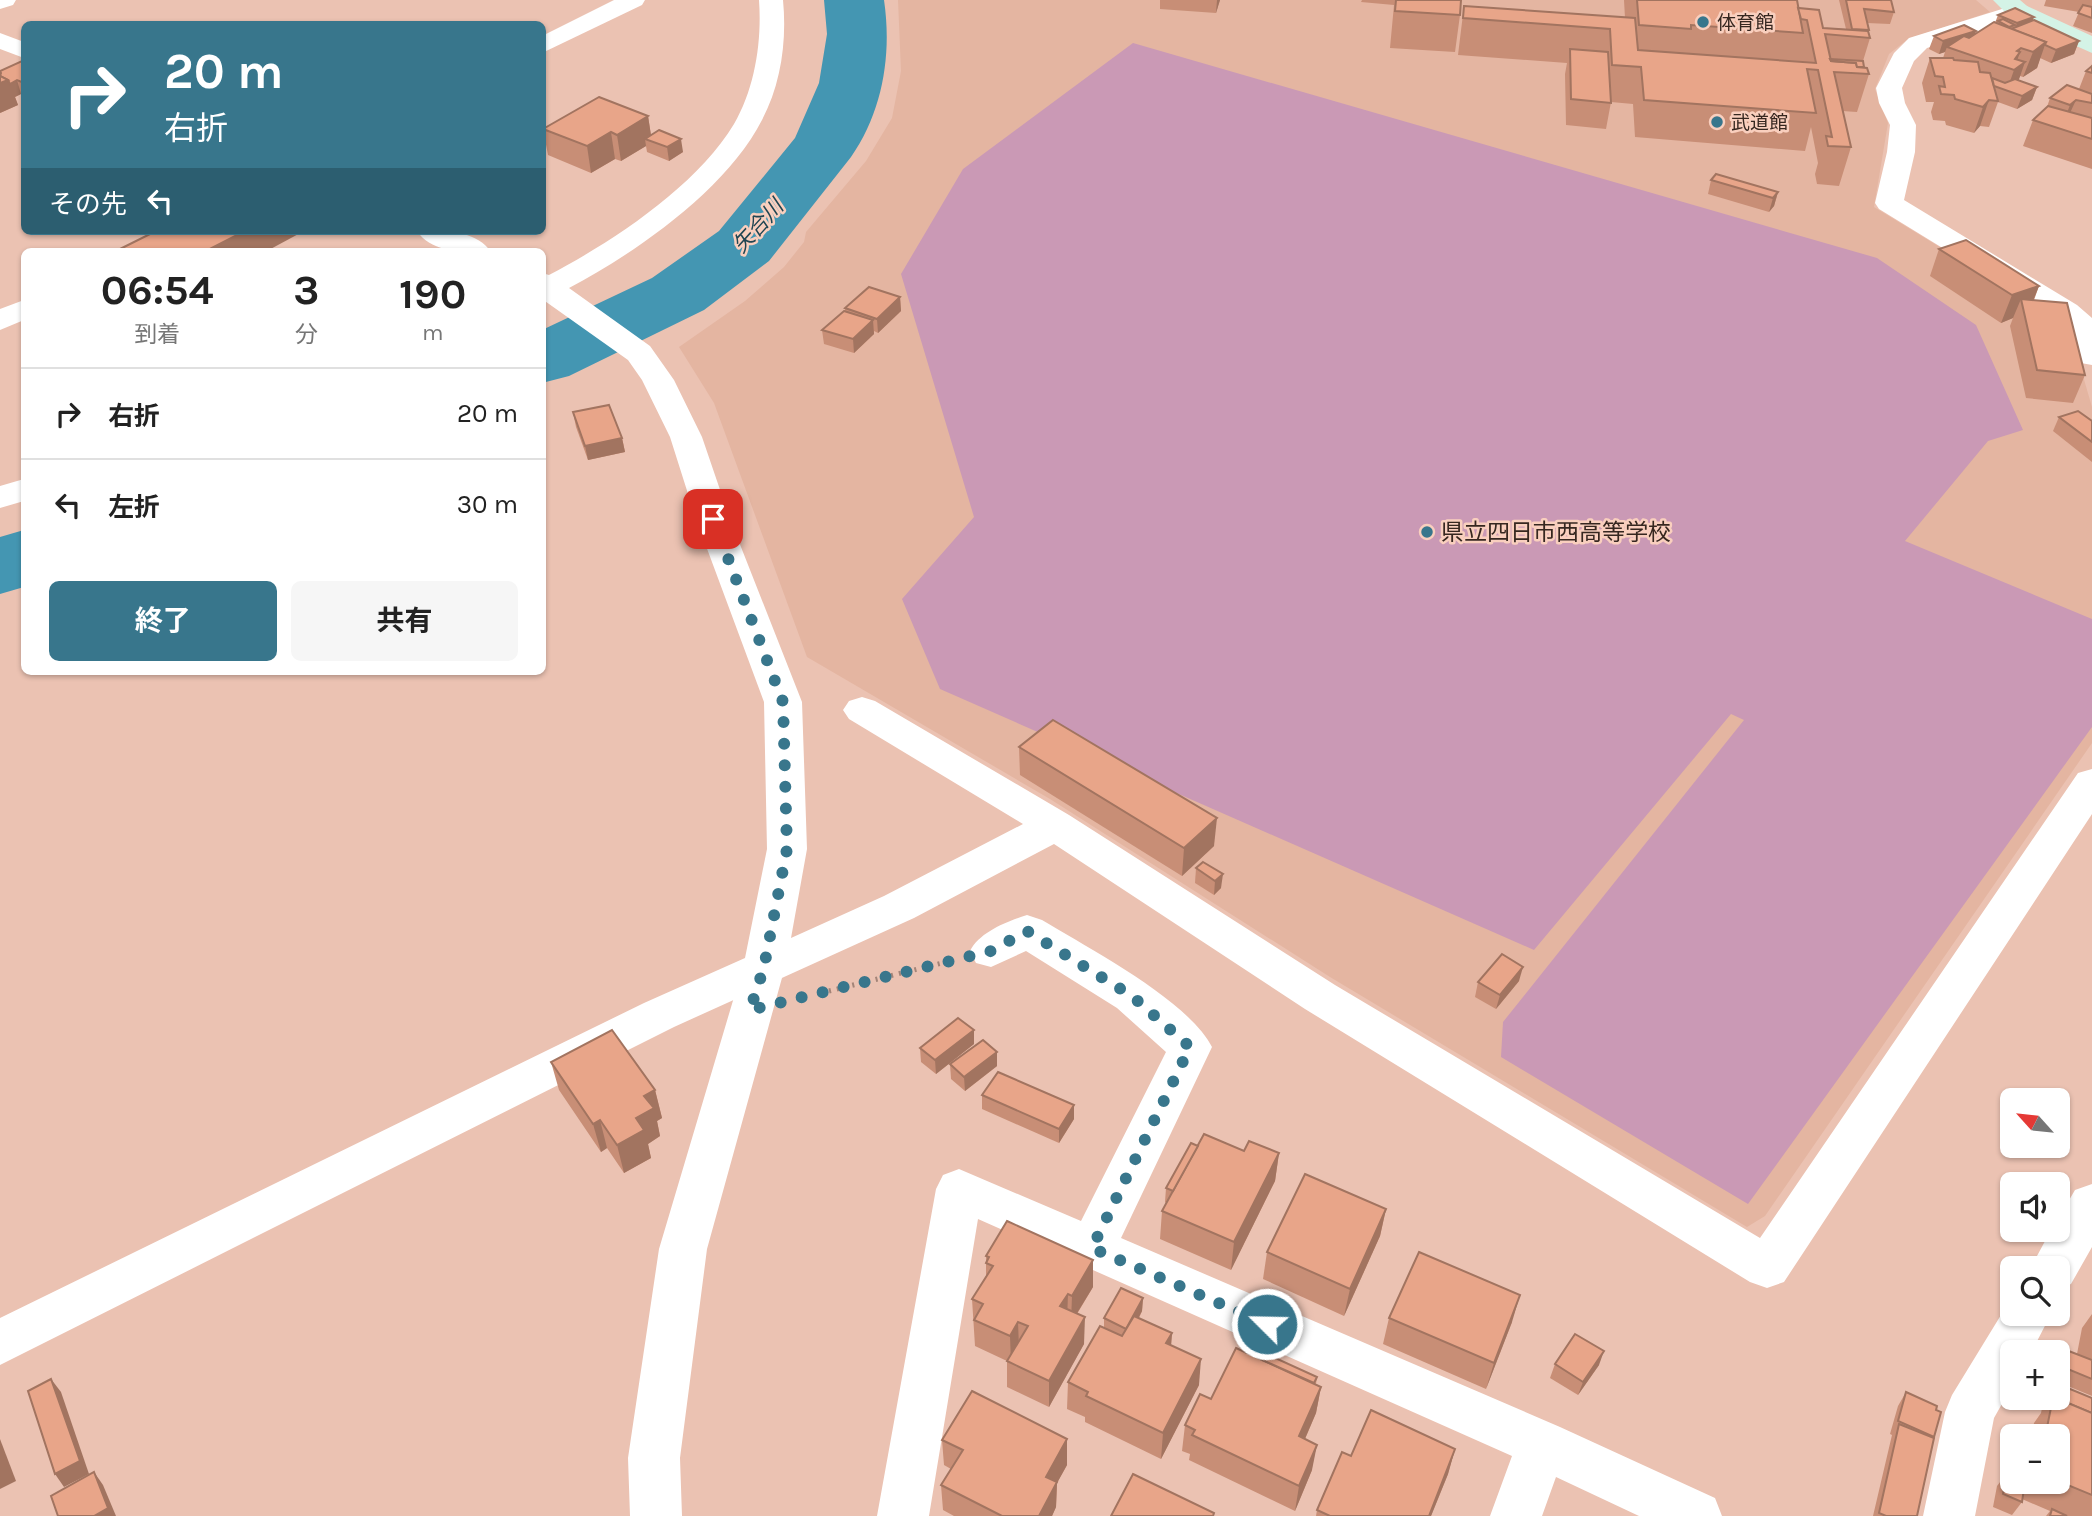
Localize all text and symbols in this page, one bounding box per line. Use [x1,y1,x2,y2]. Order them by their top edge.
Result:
place label: 体育館 [1717,12,1774,34]
marker: 体育館 [1695,14,1711,30]
text: 20 m [164,43,284,100]
icon: right [49,49,140,140]
text: 右折 [164,110,228,147]
place label: 武道館 [1731,112,1788,134]
marker: 武道館 [1709,114,1725,130]
icon: left [141,182,179,220]
text: その先 [49,189,127,220]
water label: 矢合川 [728,193,789,257]
text: 06:54 [101,265,214,315]
text: 3 [293,265,319,315]
text: 190 [399,269,466,319]
text: m [422,319,443,346]
text: 到着 [134,321,180,348]
text: 分 [295,321,318,348]
icon: right [49,395,87,433]
text: 20 m [457,398,518,429]
text: 右折 [108,401,160,432]
icon: left [49,486,87,524]
text: 30 m [457,489,518,520]
pin [683,489,743,549]
text: 左折 [108,492,160,523]
icon: arrive [694,500,732,538]
place label: 県立四日市西高等学校 [1441,519,1671,546]
marker: 県立四日市西高等学校 [1419,524,1435,540]
button: 終了 [49,581,277,661]
button: 共有 [291,581,518,661]
north arrow [2000,1088,2070,1158]
map controls [2000,1088,2070,1494]
button: sound [2000,1172,2070,1242]
button: search [2000,1256,2070,1326]
position arrow [1230,1287,1304,1361]
button: + [2000,1340,2070,1410]
button: − [2000,1424,2070,1494]

